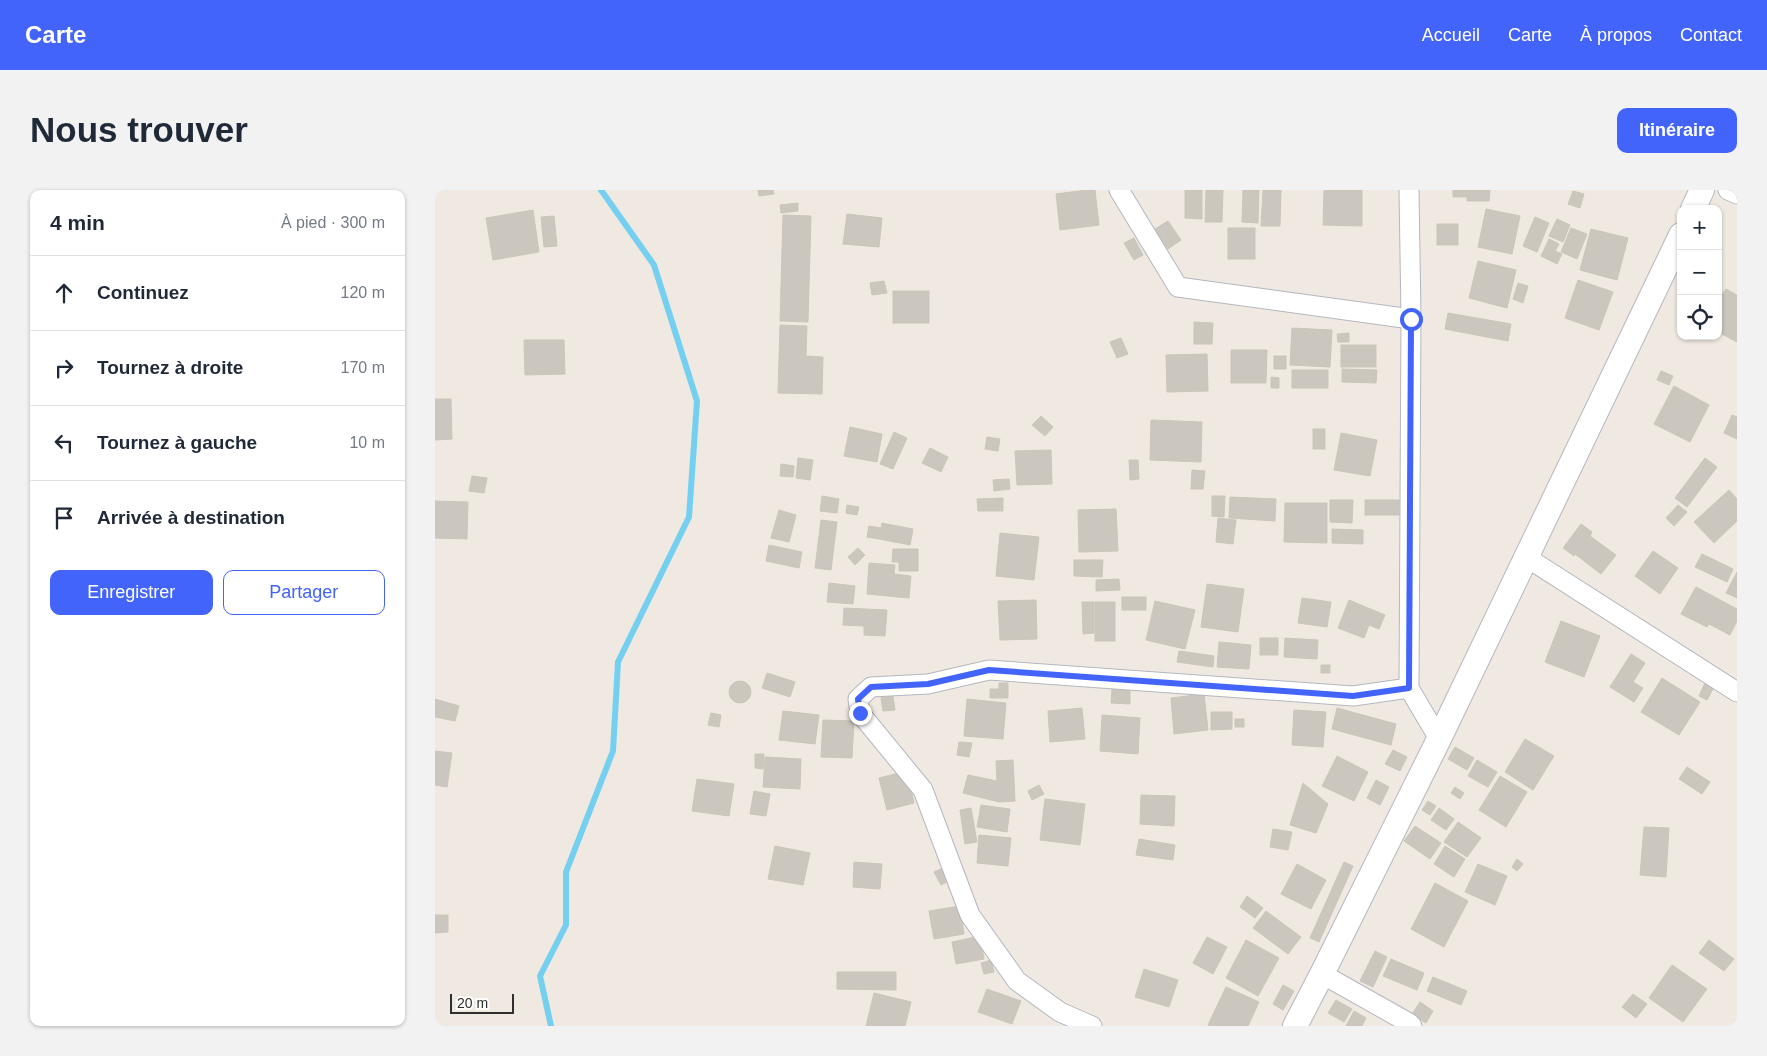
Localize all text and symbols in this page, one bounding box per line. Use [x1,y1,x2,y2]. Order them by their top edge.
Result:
text: Carte [25,21,86,48]
text: Accueil [1422,25,1480,45]
text: Carte [1508,25,1552,45]
text: À propos [1580,25,1652,45]
text: Contact [1680,25,1742,45]
button: Itinéraire [1617,108,1737,153]
text: Nous trouver [30,110,248,149]
map controls [1677,205,1722,340]
button: + [1677,205,1722,250]
text: 4 min [50,211,105,234]
text: À pied · 300 m [281,214,385,231]
button: − [1677,250,1722,295]
icon: ahead [50,279,78,307]
text: Continuez [97,282,189,303]
text: 120 m [341,284,385,301]
button: locate [1677,295,1722,340]
route start [1400,308,1423,331]
icon: right [50,354,78,382]
text: Tournez à droite [97,357,243,378]
text: 170 m [341,359,385,376]
icon: left [50,429,78,457]
text: Tournez à gauche [97,432,257,453]
text: 10 m [349,434,385,451]
icon: arrive [50,504,78,532]
text: Arrivée à destination [97,507,285,528]
button: Enregistrer [50,570,213,615]
button: Partager [223,570,385,615]
route end [849,702,872,725]
scale bar [450,991,514,1014]
text: 20 m [457,995,488,1011]

